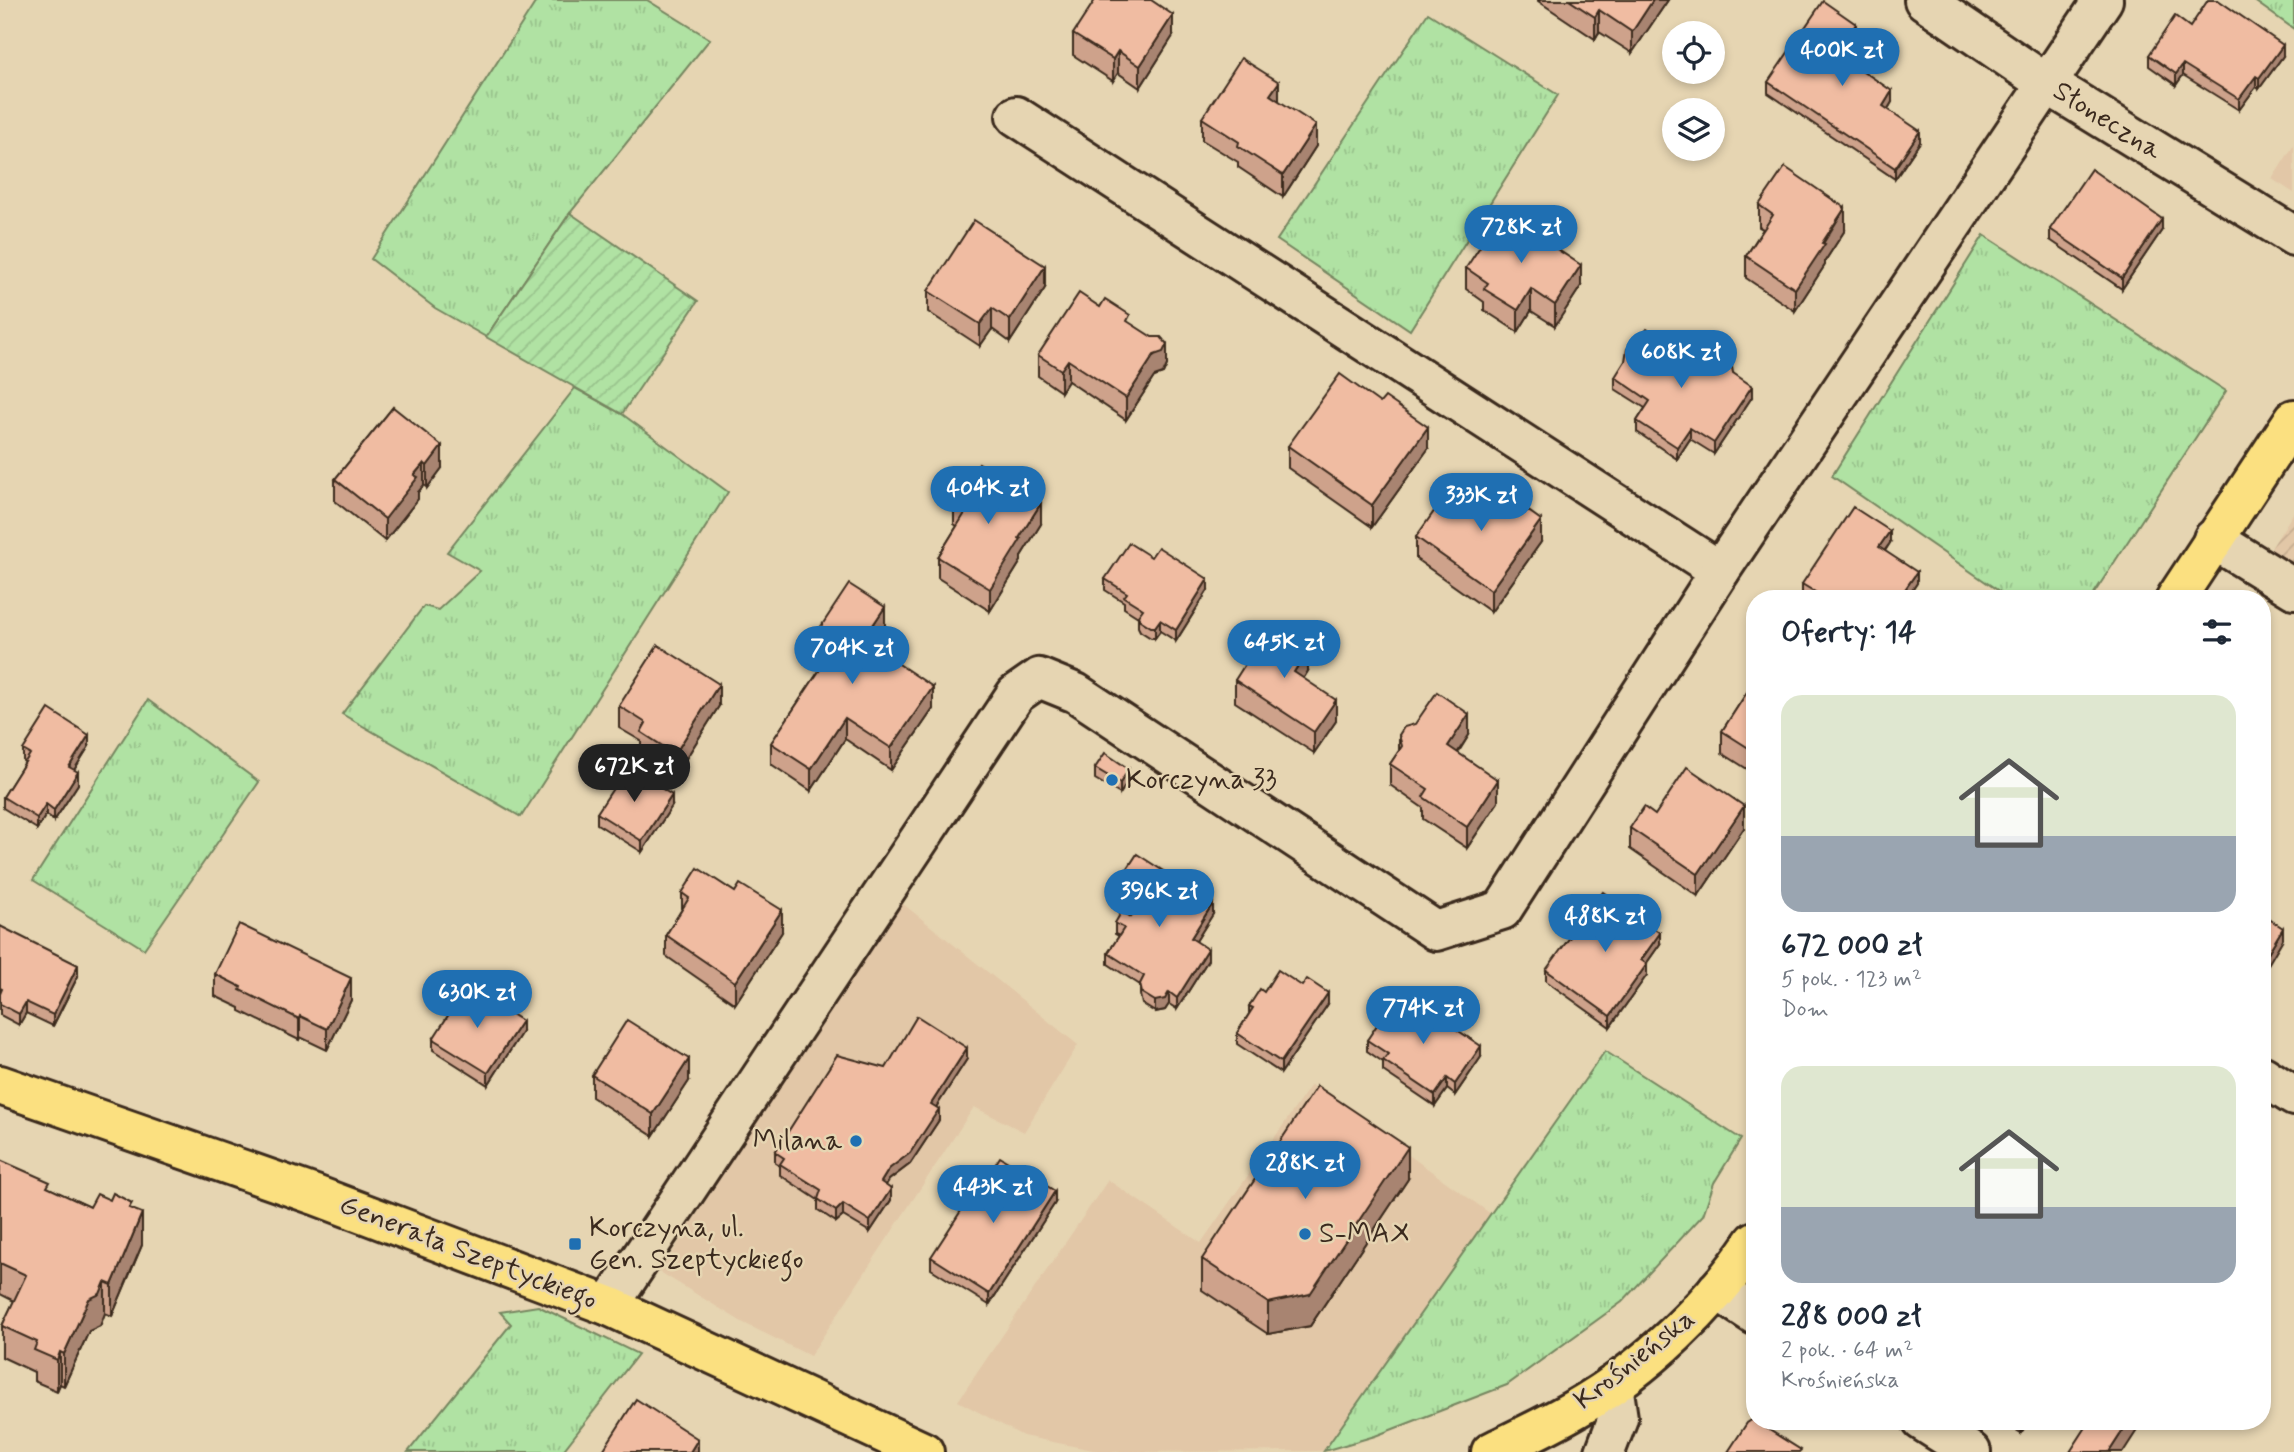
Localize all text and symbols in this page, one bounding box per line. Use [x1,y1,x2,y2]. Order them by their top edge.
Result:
map controls [1662,21,1725,161]
button: locate [1662,21,1725,84]
pin: 400K zł [1777,28,1907,88]
text: 400K zł [1800,36,1884,66]
street label: Słoneczna [2046,73,2169,169]
button: layers [1662,98,1725,161]
pin: 728K zł [1456,205,1586,265]
text: 728K zł [1480,213,1562,243]
pin: 608K zł [1616,330,1746,390]
text: 608K zł [1641,338,1721,368]
pin: 404K zł [923,466,1053,526]
text: 404K zł [947,474,1029,504]
pin: 333K zł [1416,474,1546,533]
text: 333K zł [1445,481,1517,511]
text: Oferty: 14 [1781,613,1916,652]
icon: filters [2198,613,2236,651]
pin: 645K zł [1219,620,1349,680]
pin: 704K zł [787,626,917,686]
text: 645K zł [1243,628,1325,658]
text: 704K zł [810,634,894,664]
icon: home [1946,740,2072,866]
pin: 672K zł [569,744,699,804]
text: 672K zł [594,752,674,782]
place label: Korczyna 33 [1126,762,1277,799]
marker: Korczyna 33 [1104,772,1120,788]
pin: 396K zł [1094,870,1224,929]
text: 396K zł [1120,877,1198,907]
pin: 488K zł [1540,894,1670,954]
text: 488K zł [1564,902,1646,932]
text: 672 000 zł [1781,926,1923,965]
text: 5 pok. · 123 m² [1781,965,1922,995]
pin: 630K zł [412,970,542,1030]
text: 630K zł [438,978,516,1008]
pin: 774K zł [1358,986,1488,1046]
text: 774K zł [1382,994,1464,1024]
text: Dom [1781,995,1829,1025]
icon: home [1946,1111,2072,1237]
place label: Milana [753,1123,842,1160]
marker: Milana [848,1133,864,1149]
pin: 288K zł [1240,1142,1370,1201]
text: 288K zł [1266,1149,1344,1179]
pin: 443K zł [928,1166,1058,1225]
text: 443K zł [953,1173,1033,1203]
street label: Generała Szeptyckiego [333,1187,602,1322]
place label: Korczyna, ul. Gen. Szeptyckiego [589,1210,803,1282]
place label: S-MAX [1319,1216,1410,1253]
marker: S-MAX [1297,1226,1313,1242]
marker: Korczyna, ul. Gen. Szeptyckiego [567,1236,583,1252]
text: 288 000 zł [1781,1297,1922,1336]
street label: Krośnieńska [1567,1301,1703,1419]
text: 2 pok. · 64 m² [1781,1336,1913,1366]
text: Krośnieńska [1781,1366,1899,1396]

